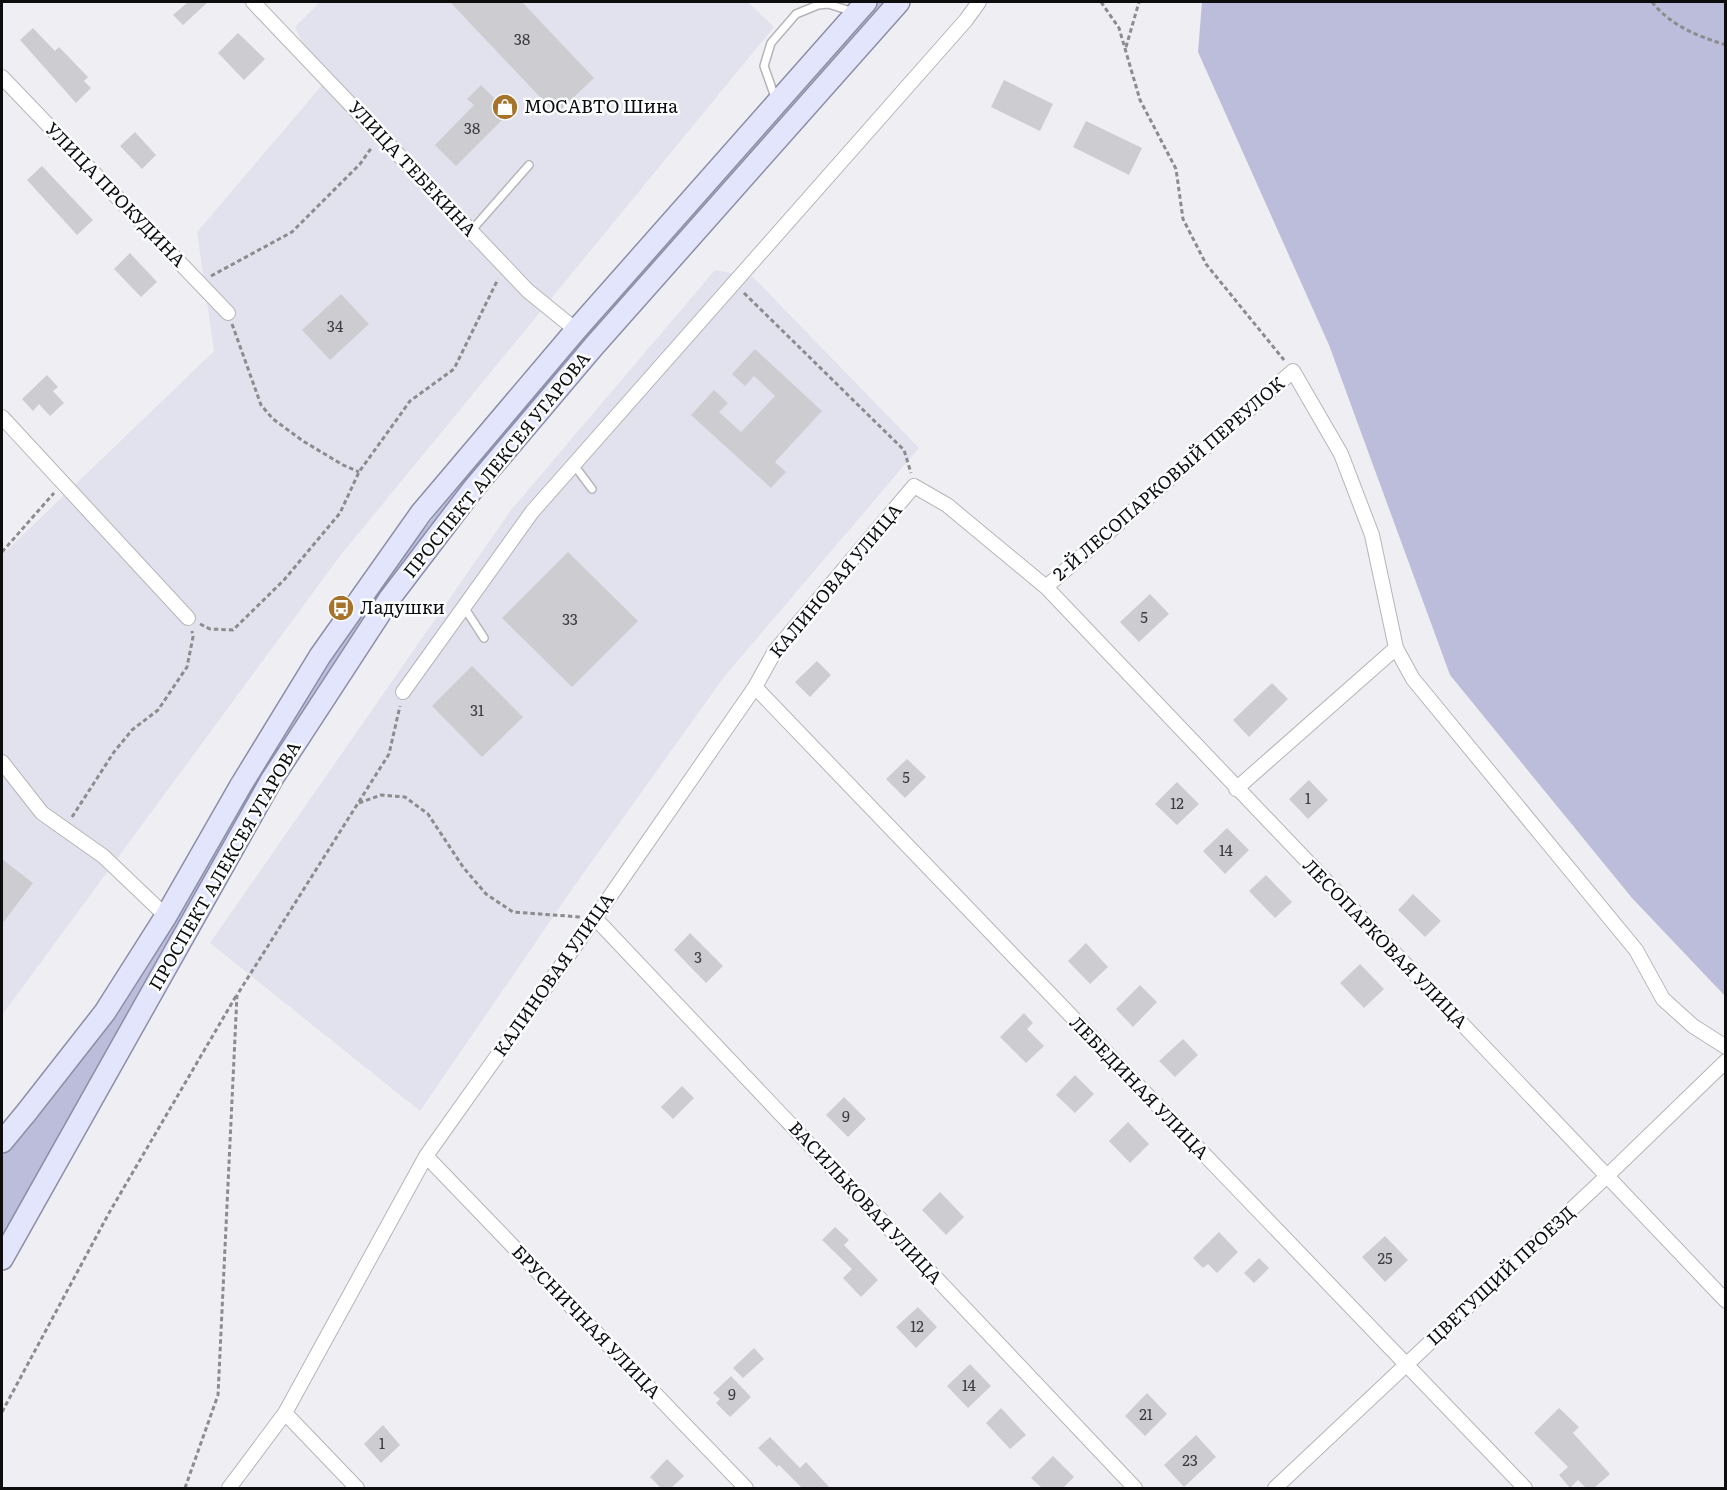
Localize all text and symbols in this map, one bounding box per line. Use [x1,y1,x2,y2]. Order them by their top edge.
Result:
house number: 38 [514,27,530,50]
shop icon: МОСАВТО Шина [490,92,520,122]
place label: МОСАВТО Шина [524,92,678,119]
street label: УЛИЦА ТЕБЕКИНА [343,94,483,242]
street label: УЛИЦА ПРОКУДИНА [40,115,193,272]
house number: 38 [464,116,480,139]
house number: 34 [327,314,343,337]
street label: ПРОСПЕКТ АЛЕКСЕЯ УГАРОВА [396,345,596,583]
street label: 2-Й ЛЕСОПАРКОВЫЙ ПЕРЕУЛОК [1046,370,1290,586]
street label: КАЛИНОВАЯ УЛИЦА [762,497,908,663]
bus stop icon: Ладушки [326,593,356,623]
place label: Ладушки [360,593,445,620]
house number: 5 [1140,605,1148,628]
house number: 33 [562,607,578,630]
house number: 31 [470,698,484,721]
street label: ПРОСПЕКТ АЛЕКСЕЯ УГАРОВА [141,735,306,995]
house number: 5 [902,765,910,788]
house number: 1 [1305,786,1311,809]
house number: 12 [1170,791,1184,814]
house number: 14 [1219,838,1233,861]
street label: ЛЕСОПАРКОВАЯ УЛИЦА [1298,852,1475,1034]
street label: КАЛИНОВАЯ УЛИЦА [486,887,620,1061]
house number: 3 [694,945,702,968]
street label: ЛЕБЕДИНАЯ УЛИЦА [1064,1009,1216,1165]
house number: 9 [842,1104,850,1127]
street label: ВАСИЛЬКОВАЯ УЛИЦА [783,1114,949,1290]
street label: ЦВЕТУЩИЙ ПРОЕЗД [1420,1199,1580,1351]
street label: БРУСНИЧНАЯ УЛИЦА [506,1238,668,1404]
house number: 25 [1377,1246,1393,1269]
house number: 12 [910,1314,924,1337]
house number: 14 [962,1373,976,1396]
house number: 9 [728,1382,736,1405]
house number: 21 [1139,1402,1153,1425]
house number: 1 [379,1431,385,1454]
house number: 23 [1182,1448,1198,1471]

